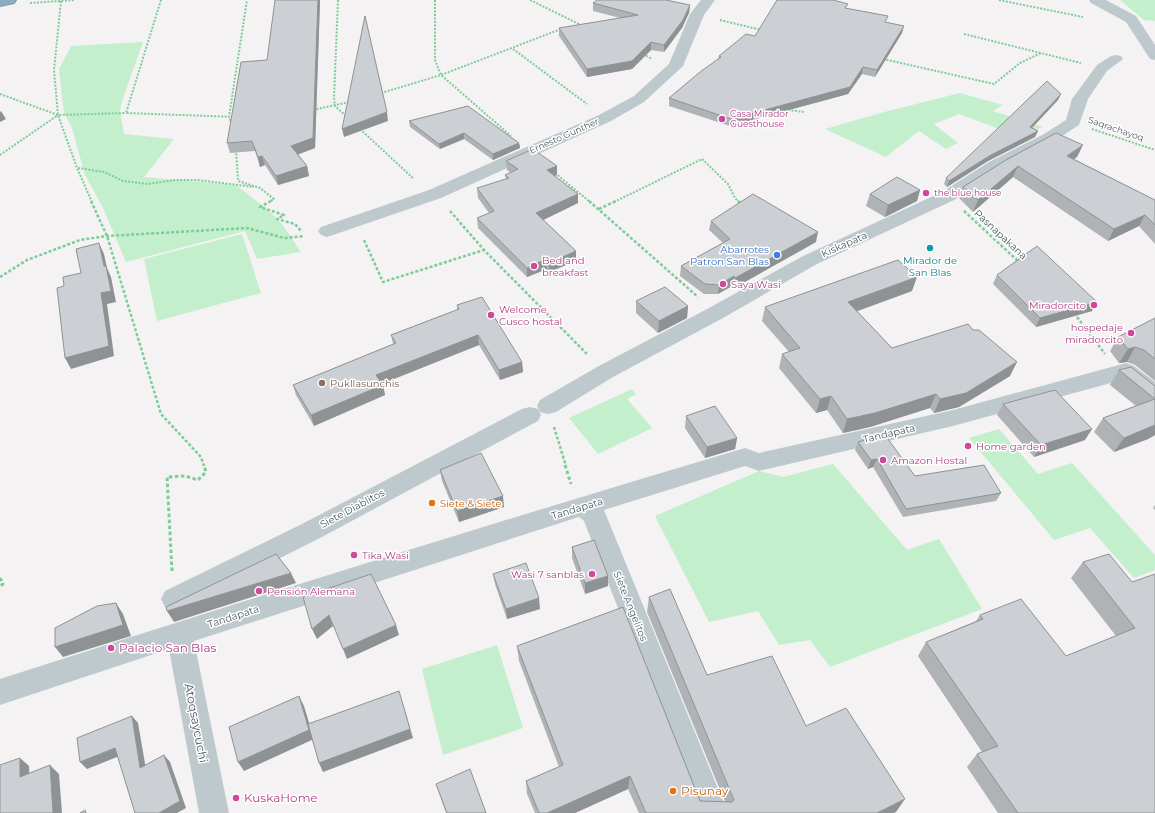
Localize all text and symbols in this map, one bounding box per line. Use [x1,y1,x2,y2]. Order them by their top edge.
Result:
place label: Casa Mirador Guesthouse [730,108,789,129]
marker: Casa Mirador Guesthouse [717,114,727,124]
street label: Saqrachayoq [1087,114,1145,143]
street label: Ernesto Gunther [527,115,601,156]
place label: the blue house [934,187,1002,198]
marker: the blue house [921,188,931,198]
street label: Pasnapakana [972,207,1030,262]
street label: Kiskapata [819,229,869,260]
place label: Abarrotes Patron San Blas [690,243,769,268]
marker: Mirador de San Blas [925,243,935,253]
marker: Abarrotes Patron San Blas [772,250,782,260]
place label: Bed and breakfast [542,254,589,279]
place label: Mirador de San Blas [903,254,957,279]
marker: Bed and breakfast [529,261,539,271]
place label: Saya Wasi [731,278,781,291]
marker: Saya Wasi [718,279,728,289]
place label: Miradorcito [1029,299,1086,312]
marker: Miradorcito [1089,300,1099,310]
place label: Welcome Cusco hostal [499,303,562,328]
marker: Welcome Cusco hostal [486,310,496,320]
place label: hospedaje miradorcito [1065,321,1123,346]
marker: hospedaje miradorcito [1126,328,1136,338]
place label: Pukllasunchis [330,377,400,390]
marker: Pukllasunchis [317,378,327,388]
street label: Tandapata [862,421,916,446]
place label: Home garden [976,440,1046,453]
marker: Home garden [963,441,973,451]
place label: Amazon Hostal [891,454,967,467]
marker: Amazon Hostal [878,455,888,465]
street label: Siete Diablitos [318,486,387,531]
street label: Tandapata [550,494,604,522]
place label: Siete & Siete [440,497,502,510]
marker: Siete & Siete [427,498,437,508]
place label: Tika Wasi [362,549,409,562]
marker: Tika Wasi [349,550,359,560]
place label: Wasi 7 sanblas [511,568,584,581]
marker: Wasi 7 sanblas [587,569,597,579]
street label: Siete Angelitos [611,569,651,643]
place label: Pensión Alemana [267,585,355,598]
marker: Pensión Alemana [254,586,264,596]
street label: Tandapata [206,602,260,631]
place label: Palacio San Blas [119,640,216,655]
marker: Palacio San Blas [106,643,116,653]
street label: Atoqsaycuchi [181,682,212,764]
place label: Pisunay [681,783,729,798]
marker: Pisunay [668,786,678,796]
place label: KuskaHome [244,790,318,805]
marker: KuskaHome [231,793,241,803]

